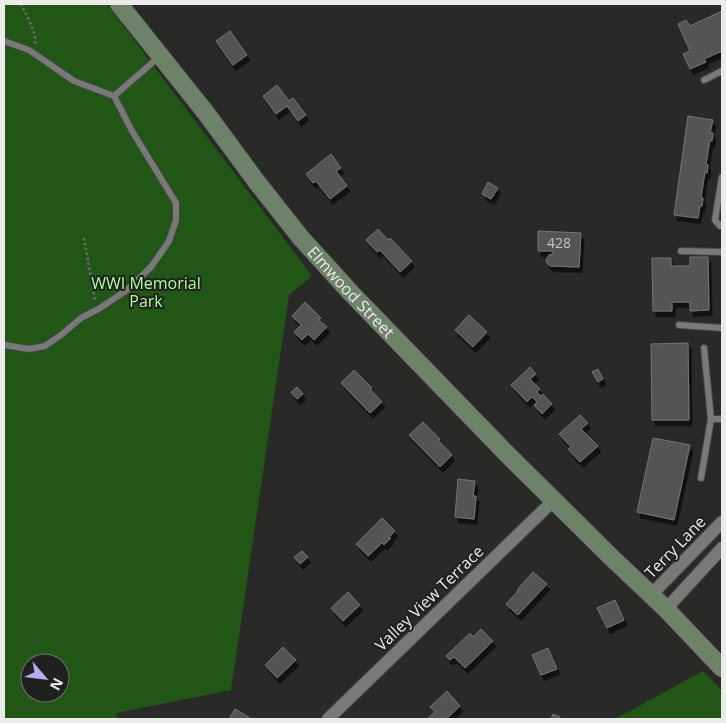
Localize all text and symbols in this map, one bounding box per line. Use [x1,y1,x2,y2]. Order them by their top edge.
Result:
house number: 428 [547,233,571,252]
street label: Elmwood Street [303,241,400,343]
park label: WWI Memorial Park [91,272,201,312]
street label: Terry Lane [640,511,710,583]
street label: Valley View Terrace [370,540,488,656]
north arrow [20,653,70,703]
text: N [46,675,68,694]

